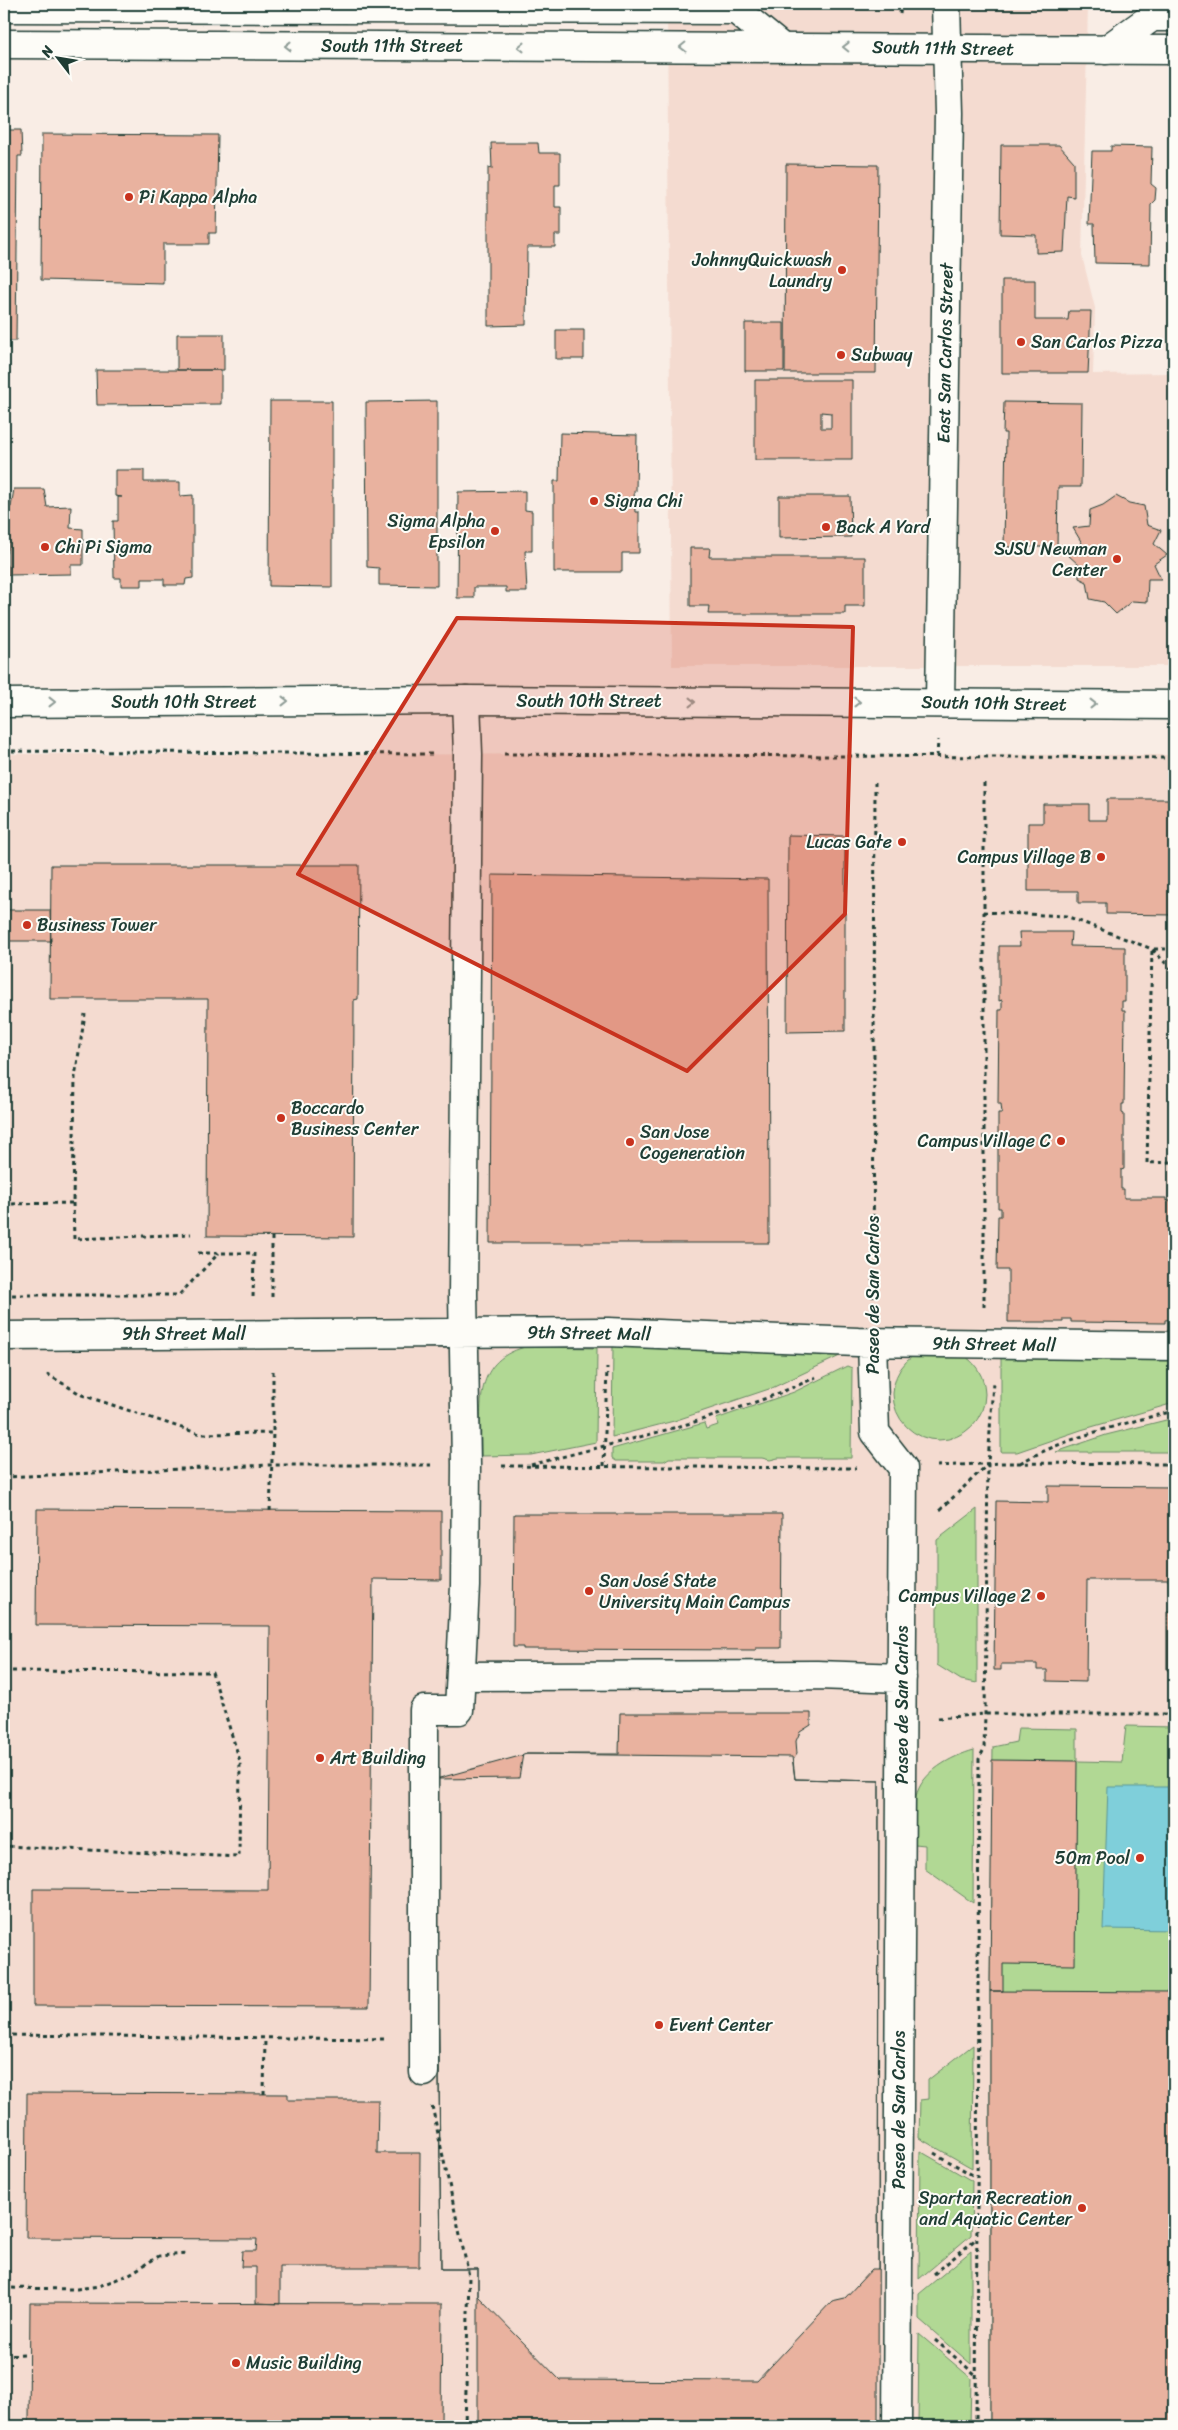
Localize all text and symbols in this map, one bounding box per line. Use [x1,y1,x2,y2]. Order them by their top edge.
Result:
street label: South 11th Street [321,30,463,62]
street label: South 11th Street [872,31,1014,65]
north arrow [32,32,82,82]
text: N [34,41,61,63]
one-way arrow [284,41,292,51]
one-way arrow [517,42,524,52]
one-way arrow [679,42,687,52]
one-way arrow [842,42,850,52]
place label: Pi Kappa Alpha [139,181,257,213]
marker: Pi Kappa Alpha [123,191,135,203]
place label: JohnnyQuickwash Laundry [691,244,833,297]
street label: East San Carlos Street [927,262,963,443]
marker: JohnnyQuickwash Laundry [836,264,848,276]
place label: San Carlos Pizza [1031,326,1163,358]
marker: San Carlos Pizza [1015,336,1027,348]
place label: Subway [851,339,913,371]
marker: Subway [835,349,847,361]
place label: Sigma Chi [604,485,684,517]
marker: Sigma Chi [588,495,600,507]
place label: Sigma Alpha Epsilon [387,505,485,558]
place label: Back A Yard [836,511,932,543]
marker: Back A Yard [820,521,832,533]
marker: Sigma Alpha Epsilon [489,525,501,537]
place label: Chi Pi Sigma [55,531,152,563]
place label: SJSU Newman Center [994,533,1109,586]
marker: Chi Pi Sigma [39,541,51,553]
marker: SJSU Newman Center [1111,553,1123,565]
street label: South 10th Street [516,685,662,717]
street label: South 10th Street [111,686,257,718]
street label: South 10th Street [921,686,1067,720]
one-way arrow [282,696,289,706]
one-way arrow [49,697,57,707]
one-way arrow [689,697,697,707]
one-way arrow [853,697,861,707]
one-way arrow [1090,699,1098,709]
place label: Lucas Gate [806,826,892,858]
marker: Lucas Gate [896,836,908,848]
place label: Campus Village B [957,841,1091,873]
marker: Campus Village B [1095,851,1107,863]
place label: Business Tower [37,909,158,941]
marker: Business Tower [21,919,33,931]
place label: Boccardo Business Center [291,1092,420,1145]
marker: Boccardo Business Center [275,1112,287,1124]
place label: San Jose Cogeneration [640,1116,745,1169]
place label: Campus Village C [918,1125,1052,1157]
marker: Campus Village C [1055,1135,1067,1147]
marker: San Jose Cogeneration [624,1136,636,1148]
street label: Paseo de San Carlos [857,1215,889,1374]
street label: 9th Street Mall [527,1316,652,1350]
street label: 9th Street Mall [122,1318,247,1350]
street label: 9th Street Mall [932,1327,1057,1361]
place label: San José State University Main Campus [599,1565,791,1618]
place label: Campus Village 2 [898,1580,1031,1612]
marker: San José State University Main Campus [583,1585,595,1597]
marker: Campus Village 2 [1035,1590,1047,1602]
street label: Paseo de San Carlos [886,1625,918,1784]
place label: Art Building [329,1742,426,1774]
marker: Art Building [314,1752,326,1764]
place label: 50m Pool [1055,1842,1131,1874]
marker: 50m Pool [1134,1852,1146,1864]
place label: Event Center [669,2009,774,2041]
marker: Event Center [653,2019,665,2031]
street label: Paseo de San Carlos [883,2030,915,2189]
place label: Spartan Recreation and Aquatic Center [918,2182,1074,2235]
marker: Spartan Recreation and Aquatic Center [1076,2202,1088,2214]
place label: Music Building [246,2347,362,2379]
marker: Music Building [230,2357,242,2369]

